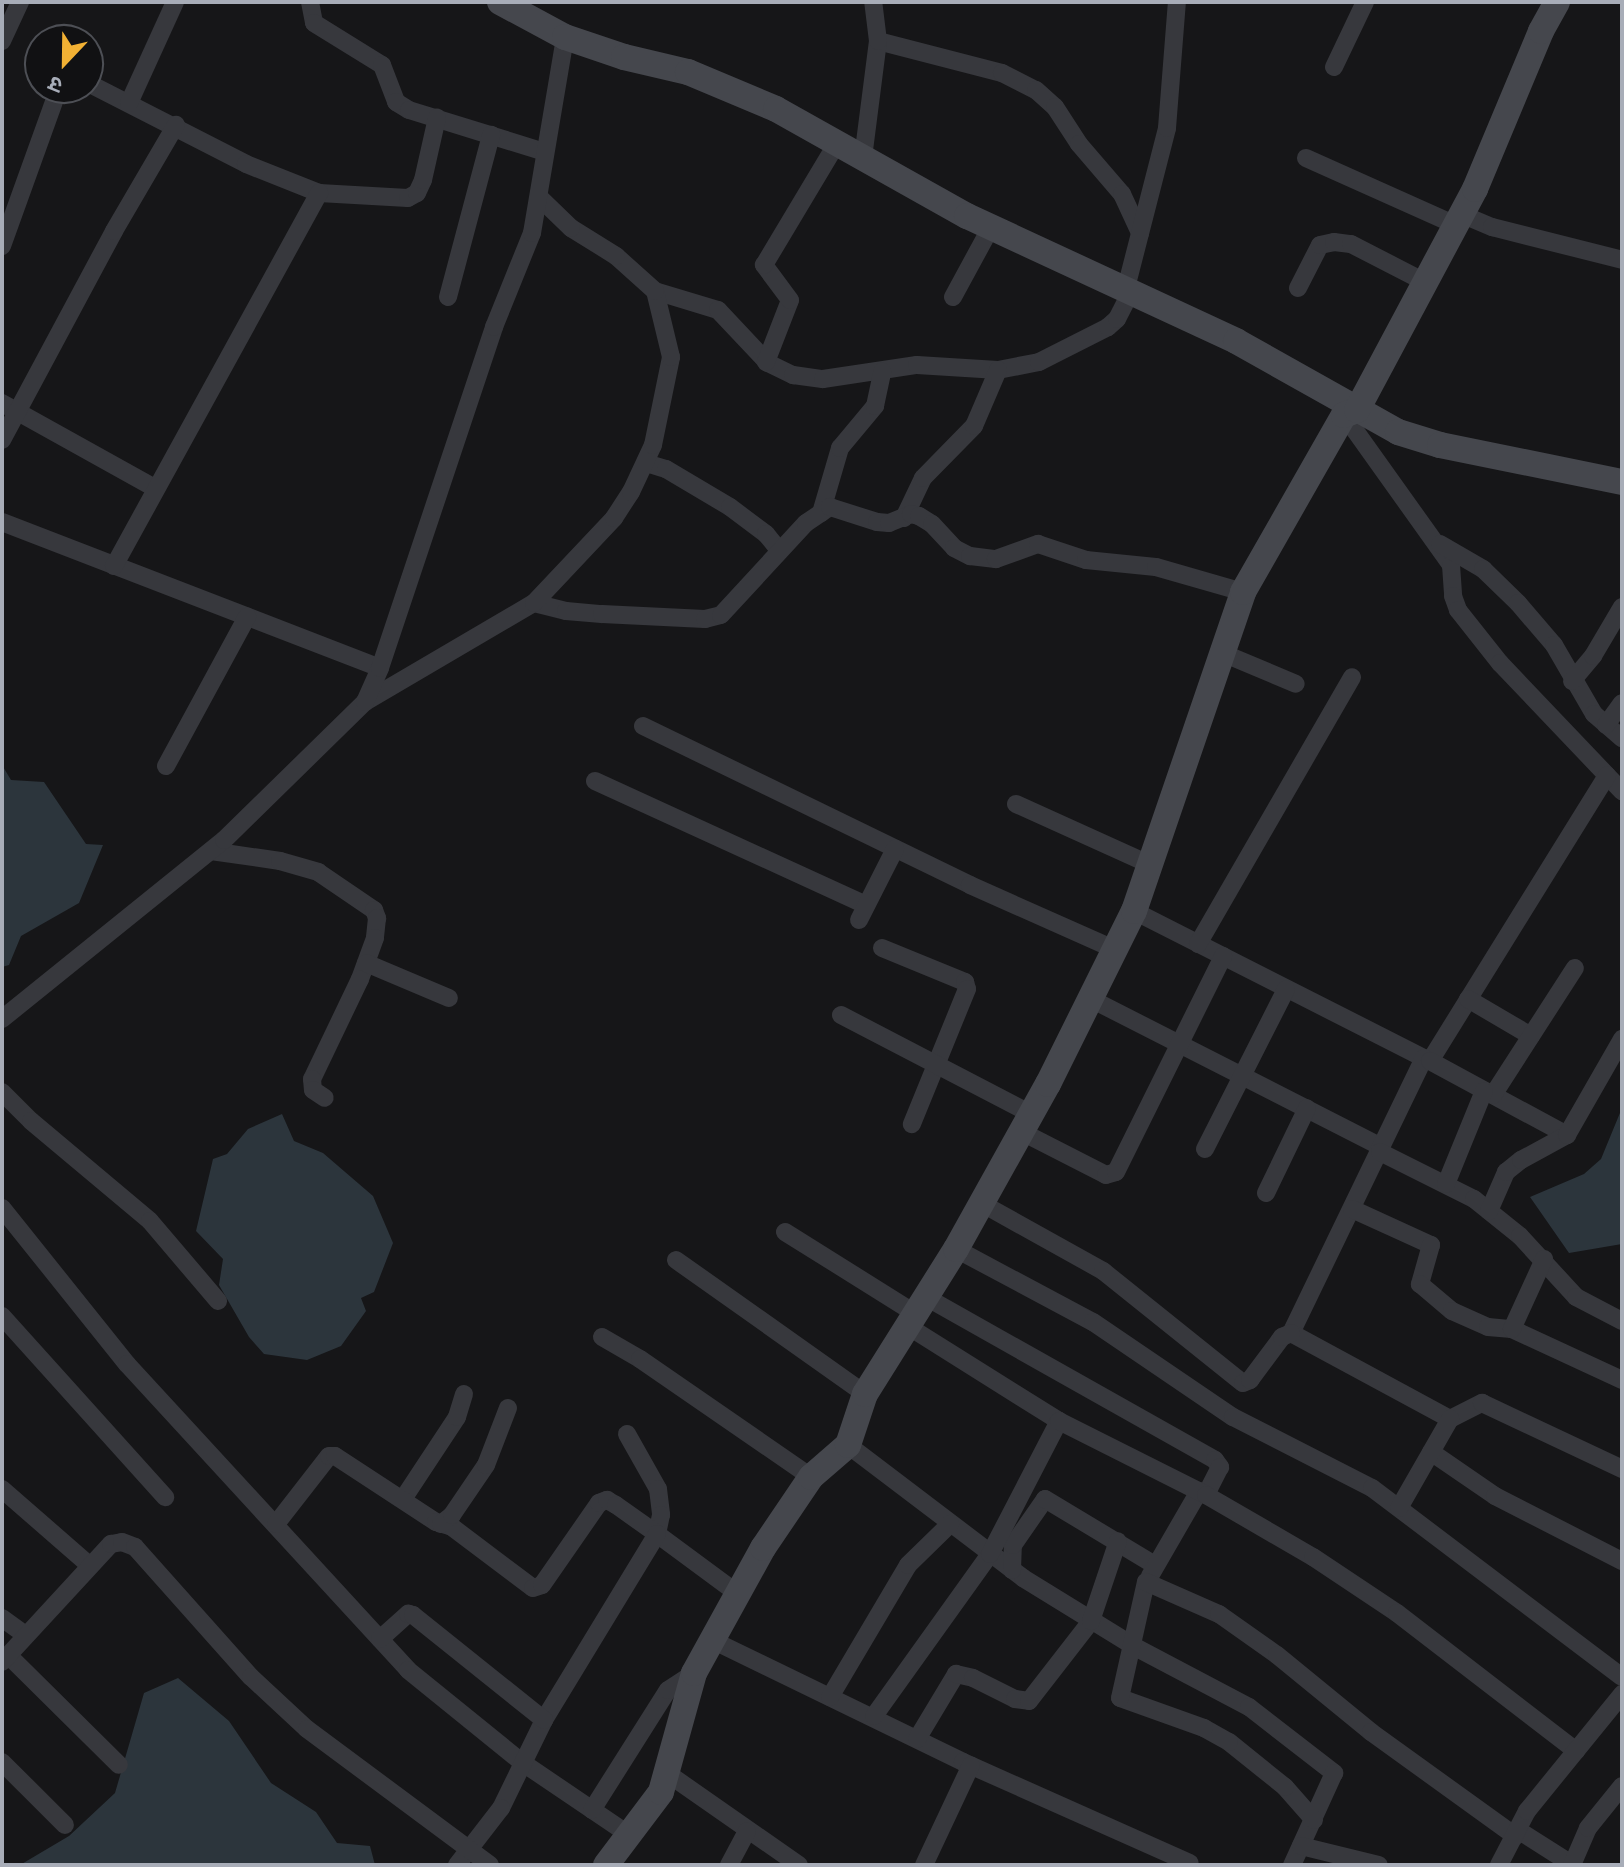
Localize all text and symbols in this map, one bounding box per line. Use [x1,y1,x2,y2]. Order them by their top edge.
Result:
north arrow [24,24,104,104]
text: उ [45,71,66,99]

